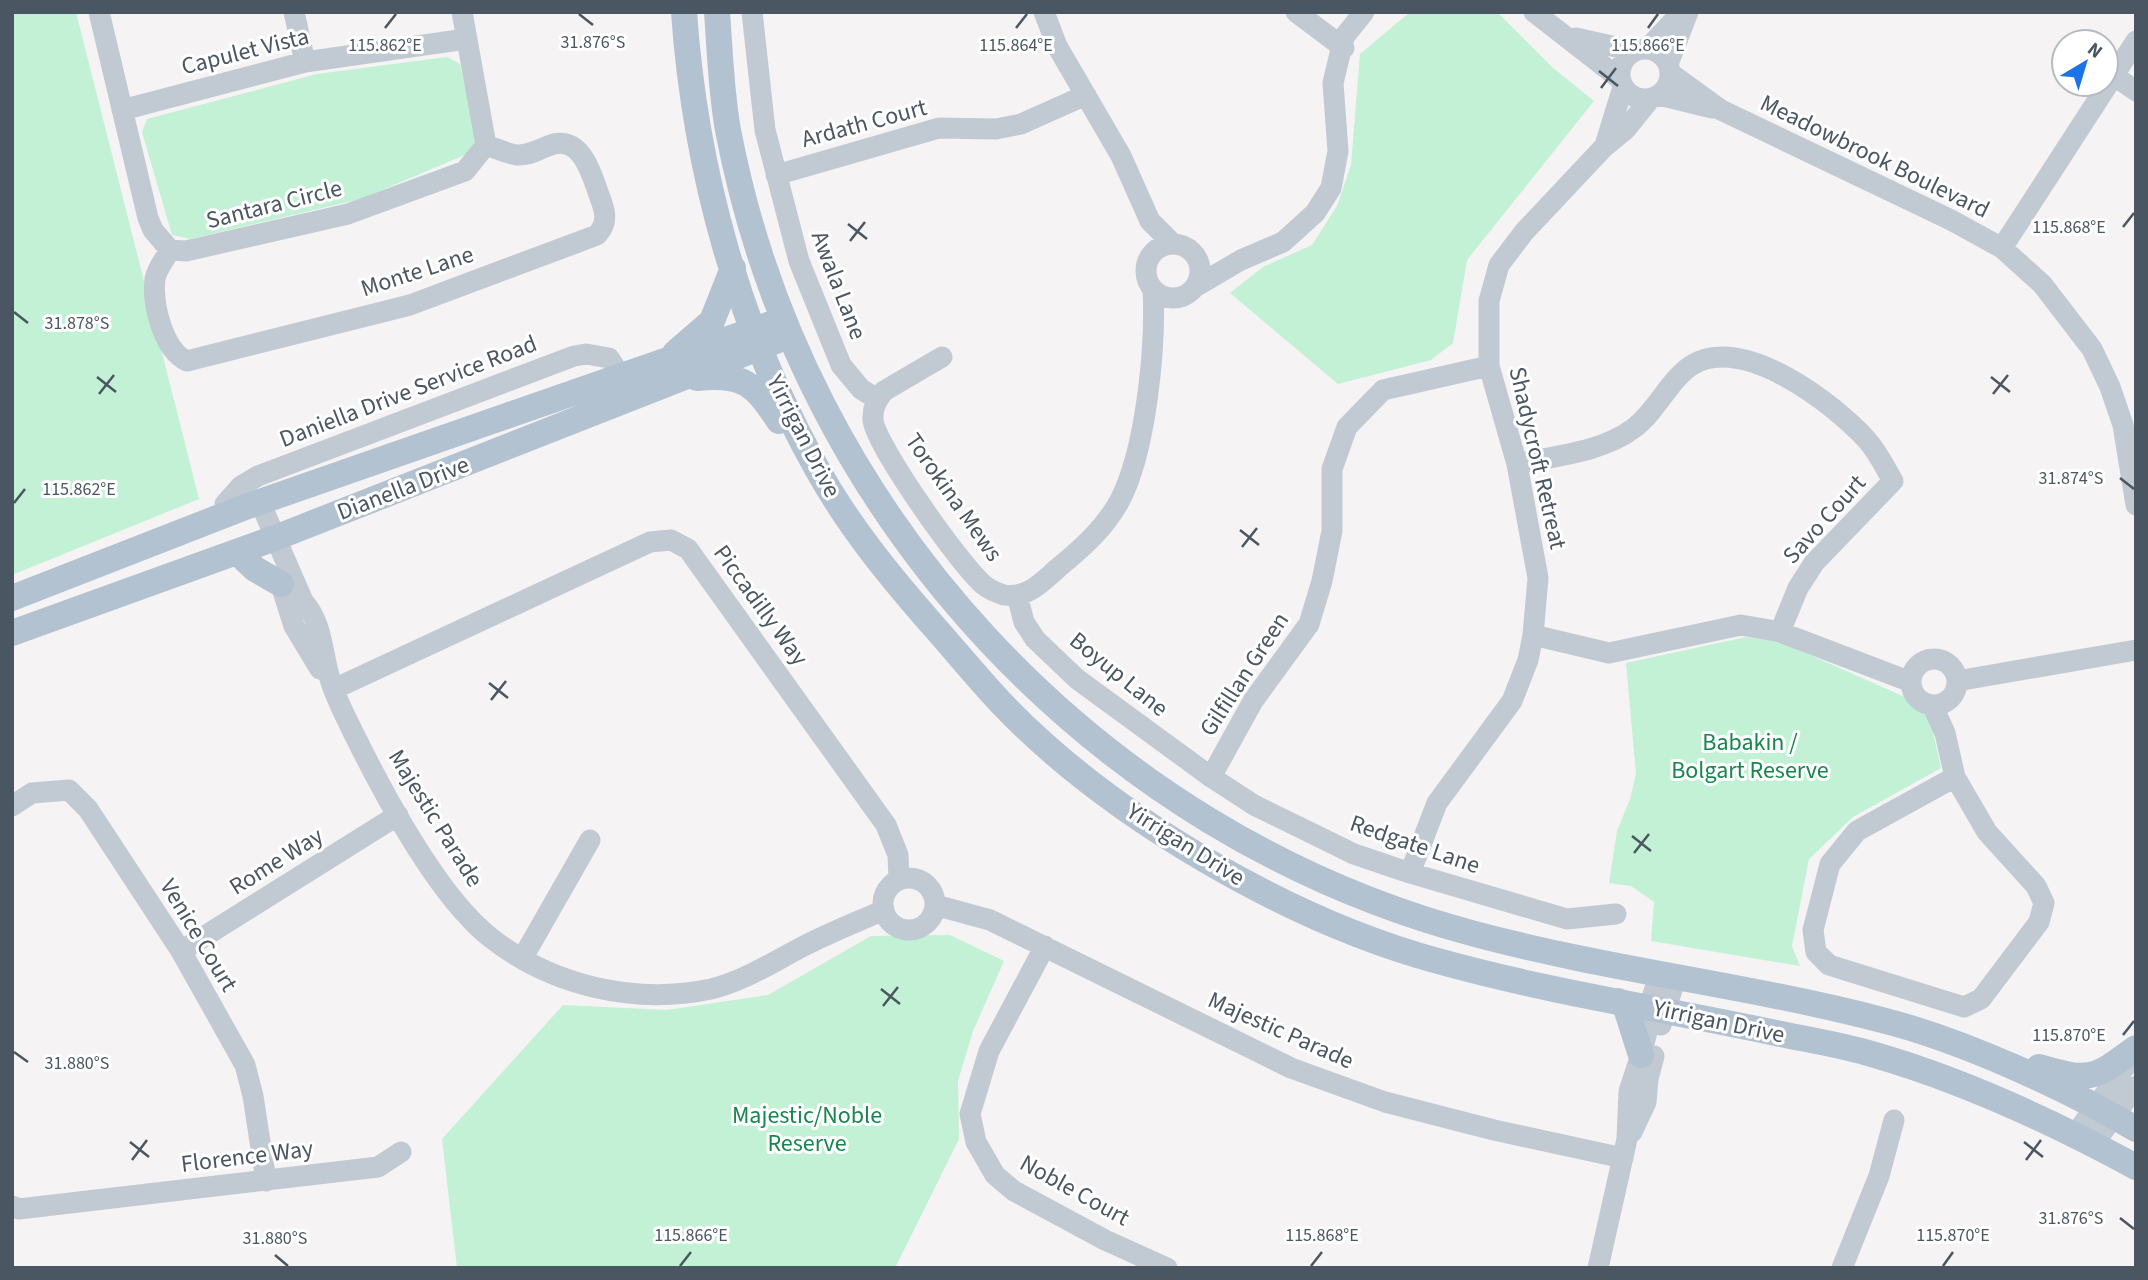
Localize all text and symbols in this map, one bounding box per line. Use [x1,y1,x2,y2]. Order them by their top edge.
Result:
street label: Capulet Vista [178,19,313,84]
north arrow [2050,28,2120,98]
text: 31.876°S [561,30,625,55]
text: 115.862°E [348,33,422,58]
text: 115.864°E [979,33,1053,58]
text: 115.866°E [1611,33,1685,58]
text: N [2081,36,2108,65]
street label: Meadowbrook Boulevard [1754,86,1995,227]
street label: Ardath Court [798,90,931,157]
street label: Santara Circle [202,171,346,238]
text: 115.868°E [2032,215,2106,240]
street label: Awala Lane [802,226,875,345]
street label: Monte Lane [356,237,478,306]
text: 31.878°S [45,311,109,336]
street label: Daniella Drive Service Road [274,326,542,457]
street label: Shadycroft Retreat [1500,363,1576,553]
street label: Yirrigan Drive [757,368,849,504]
street label: Torokina Mews [896,426,1011,569]
street label: Dianella Drive [332,447,474,530]
text: 31.874°S [2039,466,2103,491]
street label: Savo Court [1775,467,1874,572]
text: 115.862°E [42,477,116,502]
street label: Piccadilly Way [705,538,816,673]
street label: Gilfillan Green [1191,605,1298,743]
street label: Boyup Lane [1062,624,1176,725]
park label: Babakin / Bolgart Reserve [1671,725,1829,788]
street label: Majestic Parade [379,743,492,894]
street label: Yirrigan Drive [1119,794,1252,895]
street label: Redgate Lane [1345,806,1485,883]
street label: Rome Way [223,819,330,904]
street label: Venice Court [151,872,246,998]
street label: Majestic Parade [1202,983,1359,1078]
street label: Yirrigan Drive [1649,990,1788,1052]
text: 115.870°E [2032,1023,2106,1048]
text: 31.880°S [45,1051,109,1076]
park label: Majestic/Noble Reserve [732,1098,882,1161]
street label: Florence Way [179,1131,315,1182]
street label: Noble Court [1013,1146,1136,1235]
text: 31.876°S [2039,1206,2103,1231]
text: 115.866°E [654,1223,728,1248]
text: 115.868°E [1285,1223,1359,1248]
text: 115.870°E [1916,1223,1990,1248]
text: 31.880°S [243,1226,307,1251]

